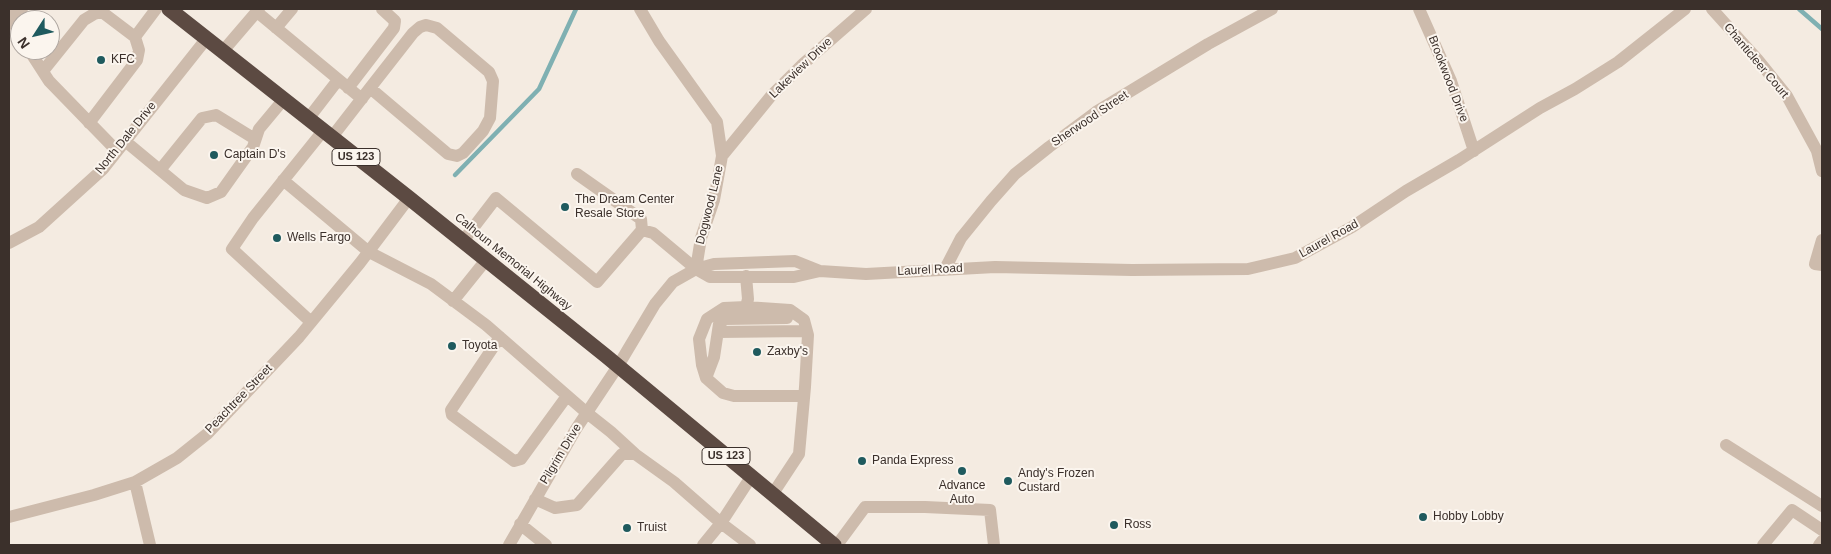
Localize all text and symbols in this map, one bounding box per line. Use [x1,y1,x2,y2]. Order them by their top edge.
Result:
north arrow [10,10,60,60]
street label: Chanticleer Court [1720,21,1792,101]
text: N [14,34,33,52]
street label: Brookwood Drive [1425,34,1471,124]
street label: Lakeview Drive [767,35,835,101]
place label: KFC [111,53,135,67]
marker: KFC [95,54,107,66]
street label: Sherwood Street [1049,88,1131,150]
street label: North Dale Drive [92,99,160,177]
place label: Captain D's [224,148,286,162]
road number: US 123 [332,148,380,166]
marker: Captain D's [208,149,220,161]
street label: Dogwood Lane [693,164,727,246]
place label: The Dream Center Resale Store [575,193,674,221]
marker: The Dream Center Resale Store [559,201,571,213]
street label: Calhoun Memorial Highway [451,210,575,314]
street label: Laurel Road [1297,217,1361,261]
place label: Wells Fargo [287,231,351,245]
marker: Wells Fargo [271,232,283,244]
street label: Laurel Road [897,261,963,279]
place label: Toyota [462,339,497,353]
marker: Toyota [446,340,458,352]
place label: Zaxby's [767,345,808,359]
marker: Zaxby's [751,346,763,358]
street label: Peachtree Street [203,362,275,436]
street label: Pilgrim Drive [537,421,585,487]
road number: US 123 [702,448,750,464]
place label: Panda Express [872,454,953,468]
marker: Panda Express [856,455,868,467]
marker: Advance Auto [956,465,968,477]
place label: Andy's Frozen Custard [1018,467,1094,495]
marker: Andy's Frozen Custard [1002,475,1014,487]
place label: Advance Auto [939,479,985,507]
place label: Hobby Lobby [1433,510,1504,524]
marker: Hobby Lobby [1417,511,1429,523]
place label: Ross [1124,518,1151,532]
marker: Ross [1108,519,1120,531]
place label: Truist [637,521,667,535]
marker: Truist [621,522,633,534]

